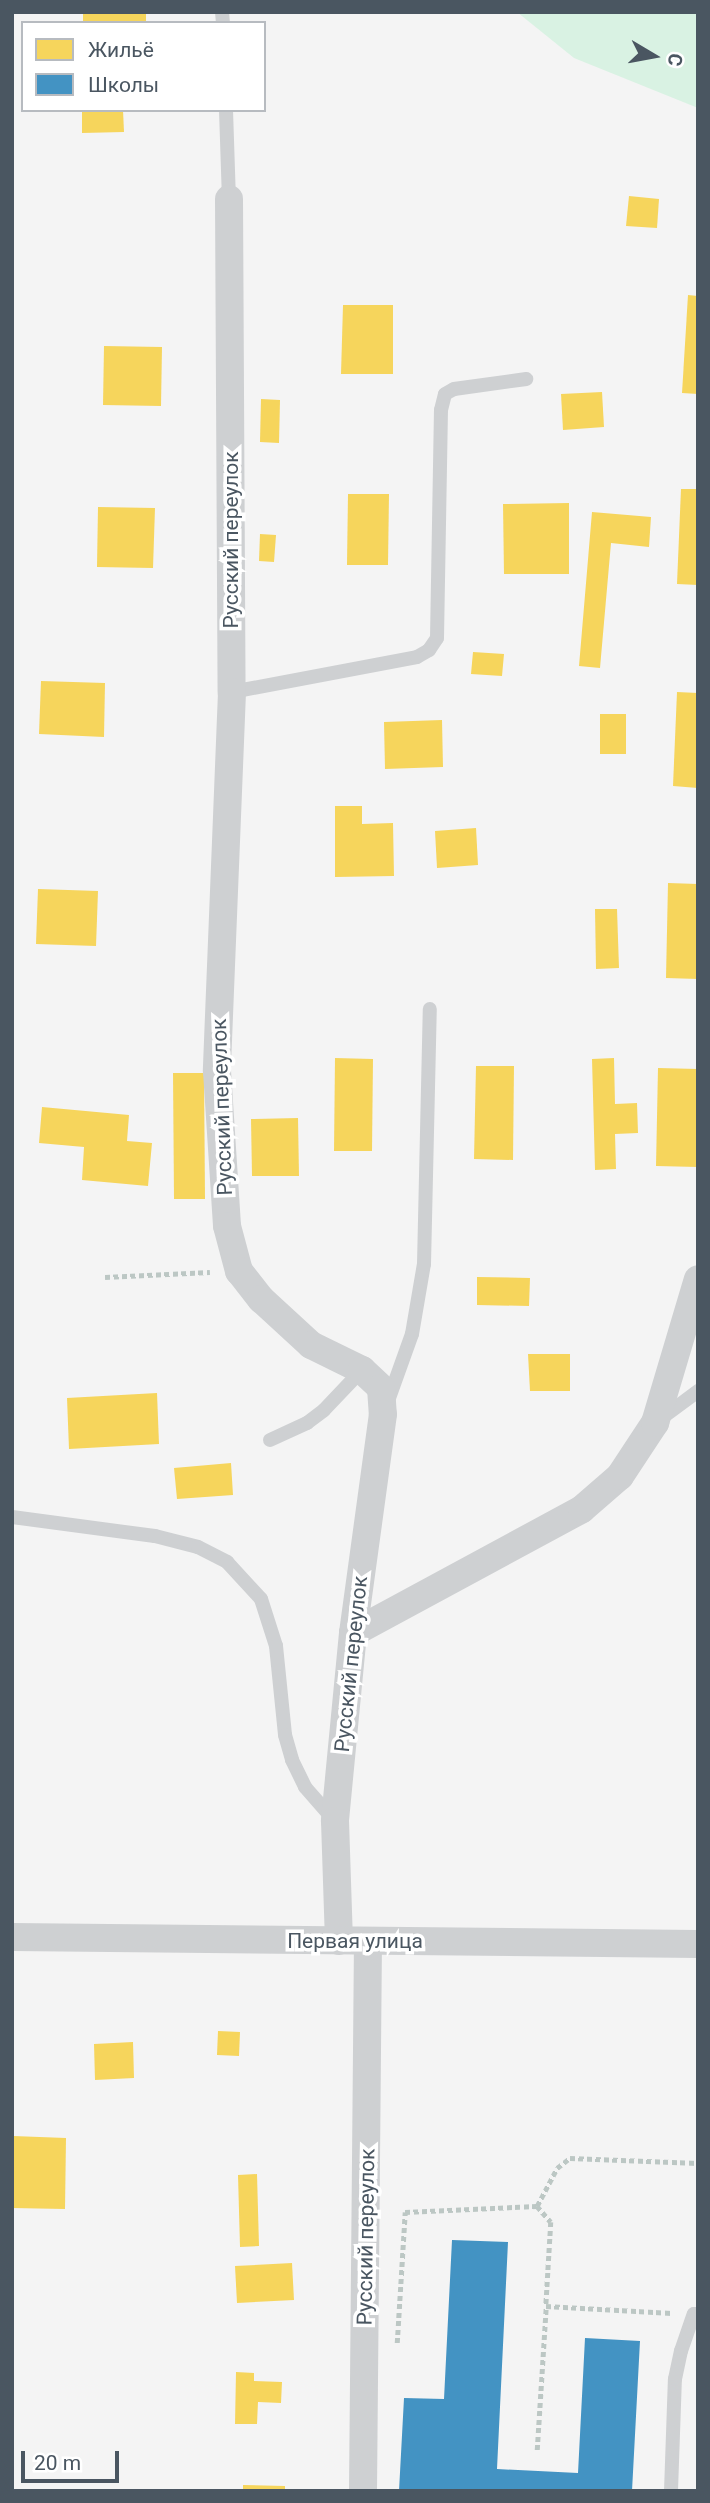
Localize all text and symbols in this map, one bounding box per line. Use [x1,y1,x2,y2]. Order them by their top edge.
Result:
legend [21,21,266,112]
north arrow [619,21,689,91]
text: Жильё [88,38,154,62]
text: С [663,52,688,68]
text: Школы [88,73,159,97]
street label: Русский переулок [218,451,244,629]
street label: Русский переулок [206,1018,238,1196]
street label: Русский переулок [329,1575,373,1753]
street label: Первая улица [287,1928,423,1954]
street label: Русский переулок [352,2148,380,2326]
scale bar [24,2436,122,2480]
text: 20 m [34,2451,81,2475]

